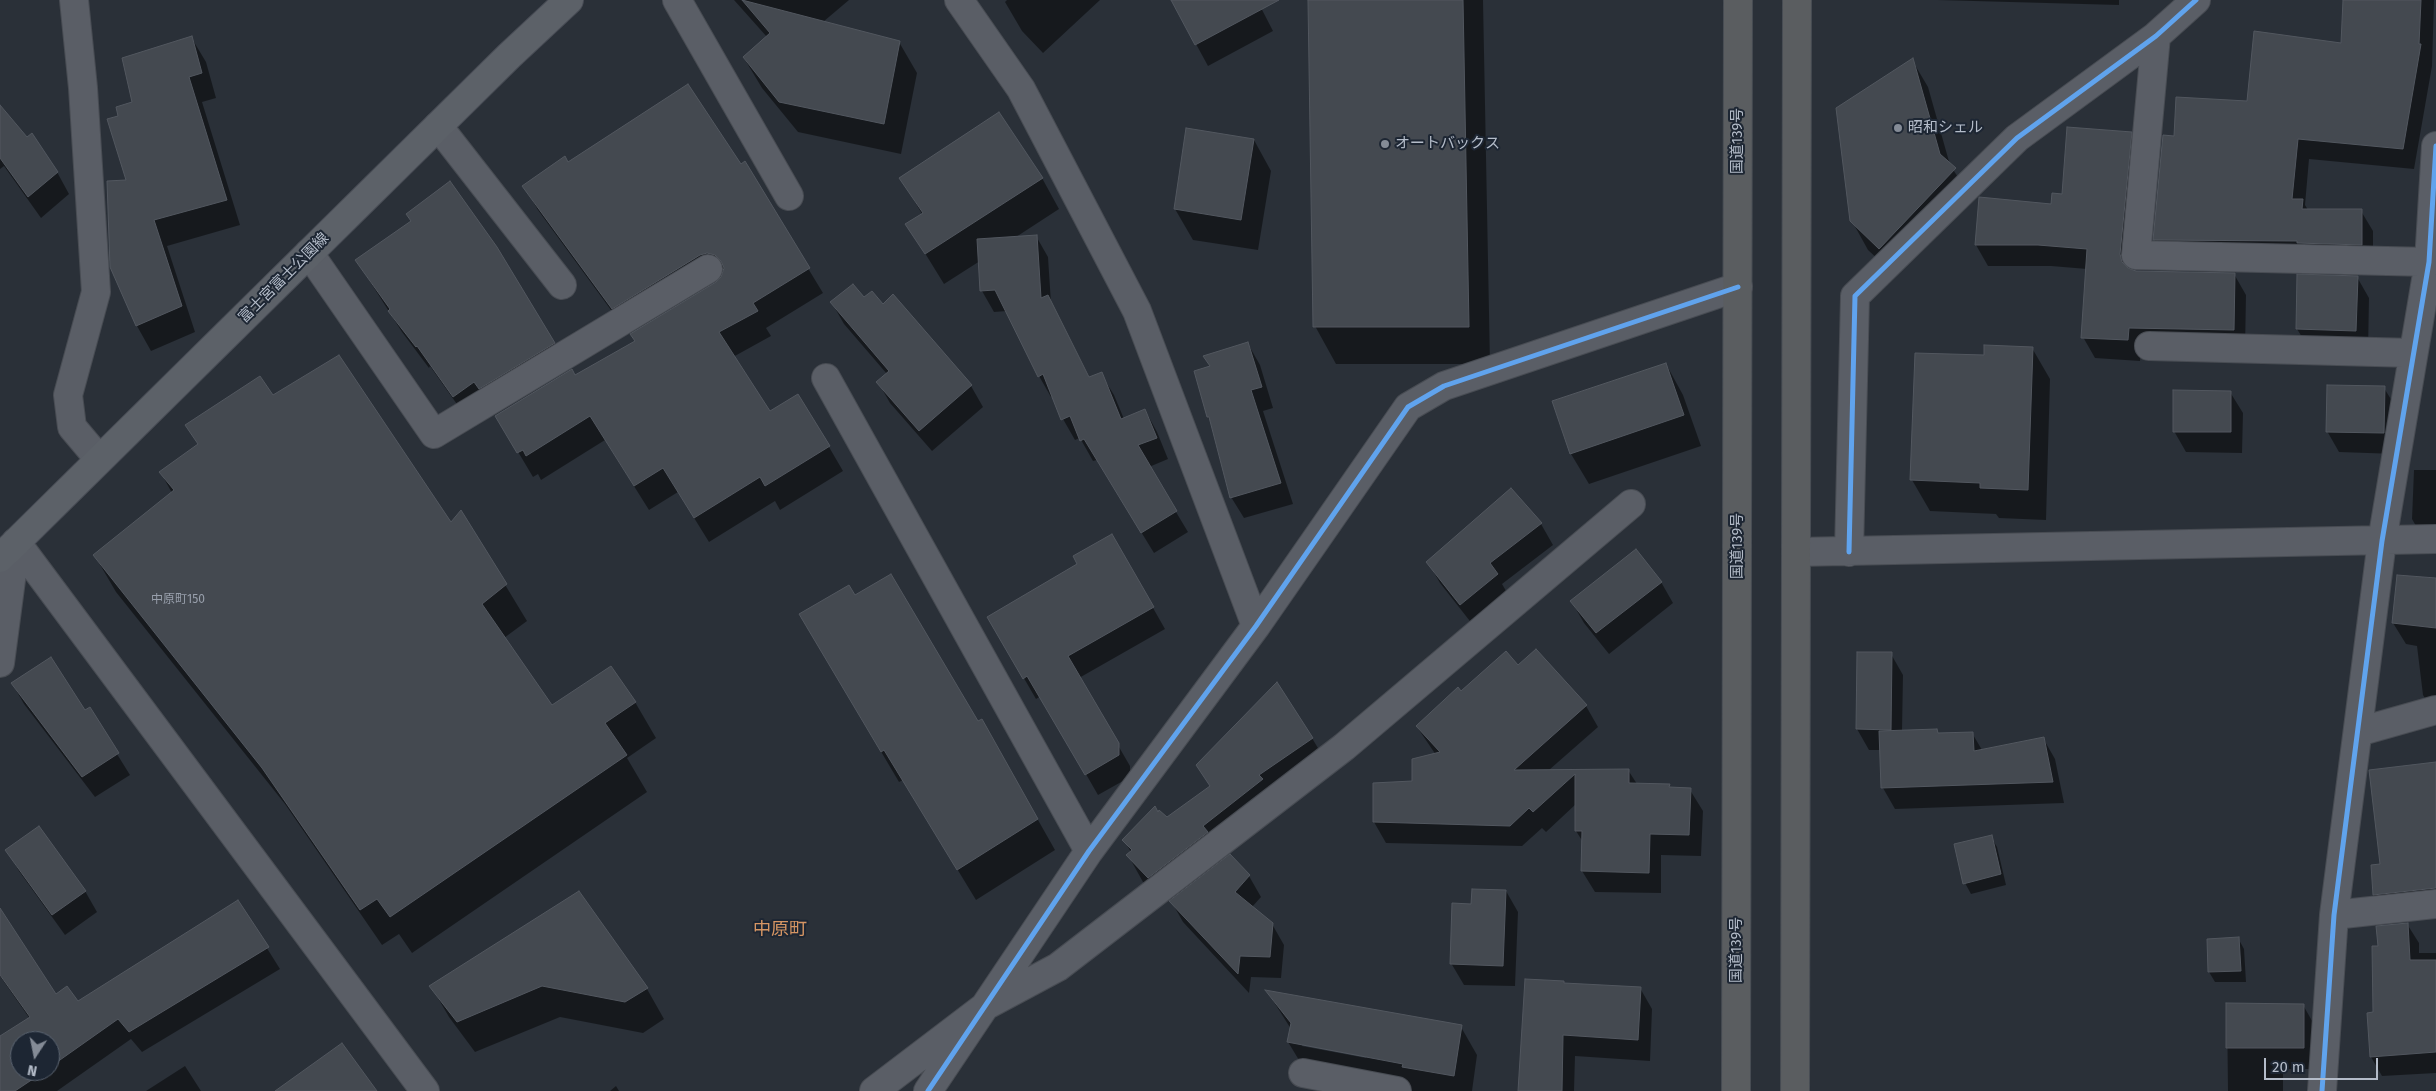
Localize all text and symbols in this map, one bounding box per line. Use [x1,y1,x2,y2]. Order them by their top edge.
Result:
street label: 国道139号 [1729,108,1747,174]
place label: 昭和シェル [1908,119,1983,137]
marker: 昭和シェル [1892,122,1904,134]
place label: オートバックス [1395,135,1500,153]
marker: オートバックス [1379,138,1391,150]
street label: 富士宮富士公園線 [235,229,333,327]
street label: 国道139号 [1729,513,1747,579]
house number: 中原町150 [151,593,205,607]
street label: 国道139号 [1728,917,1746,983]
district label: 中原町 [753,919,807,941]
north arrow [10,1031,60,1081]
scale bar [2266,1048,2380,1080]
text: 20 m [2272,1058,2305,1076]
text: N [26,1061,38,1079]

